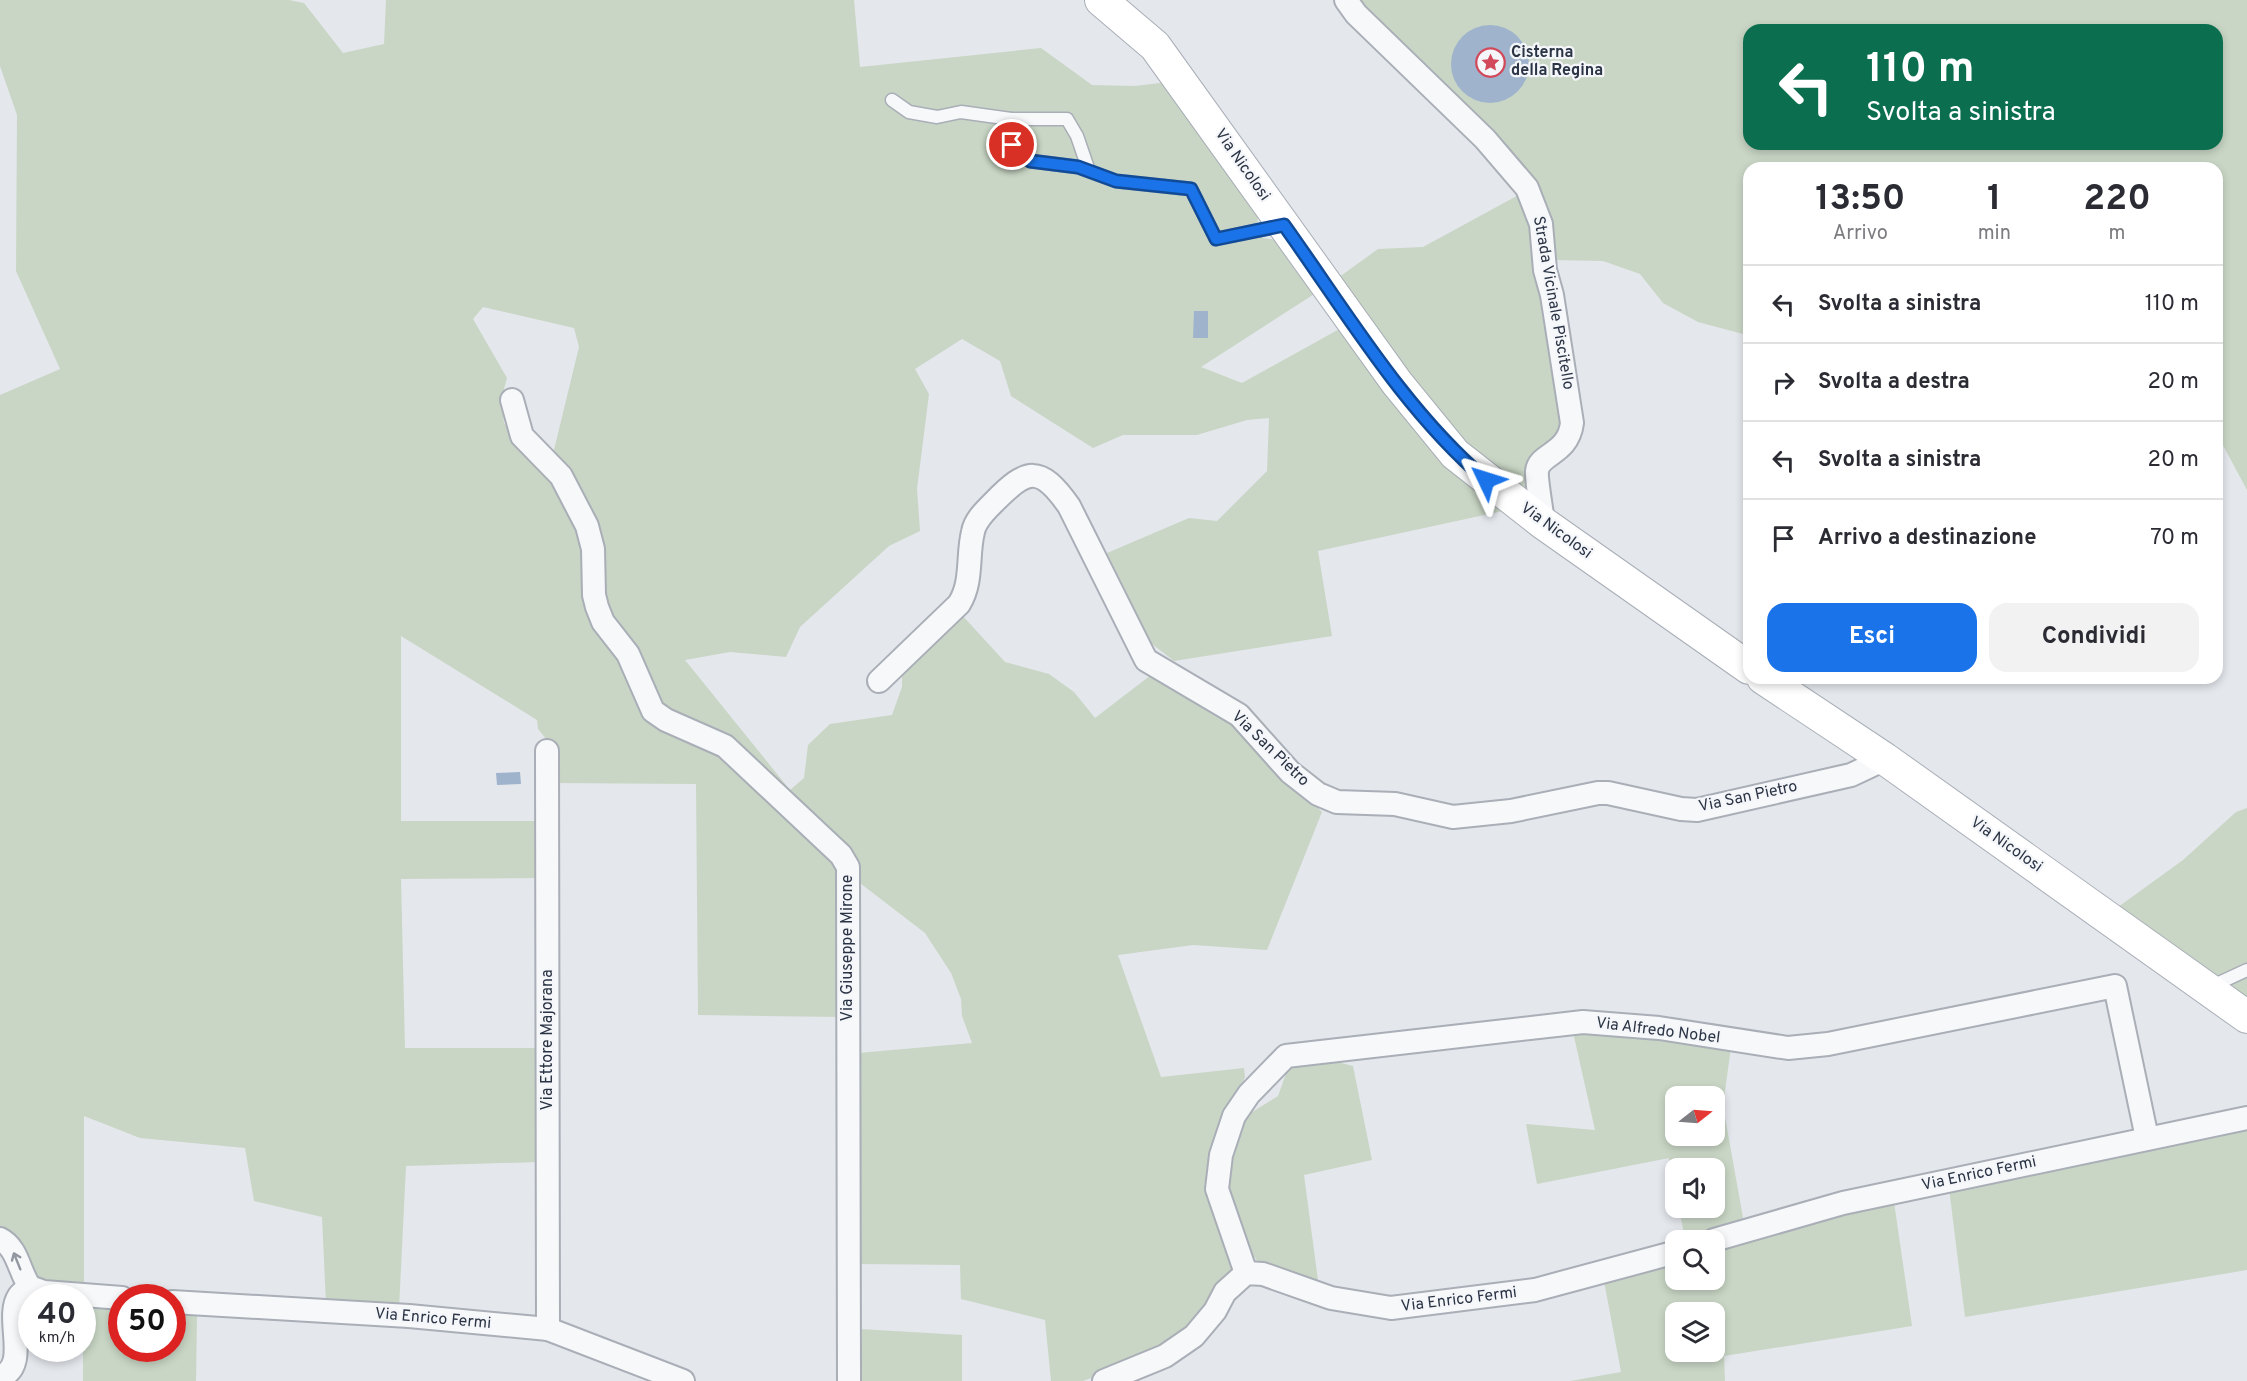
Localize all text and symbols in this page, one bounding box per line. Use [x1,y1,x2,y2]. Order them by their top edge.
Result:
place label: Cisterna della Regina [1511,43,1603,81]
text: 110 m [1866,44,1975,97]
place icon: Cisterna della Regina [1474,46,1506,78]
icon: left [1767,48,1845,126]
text: Svolta a sinistra [1866,96,2056,130]
pin [986,119,1037,170]
street label: Via Nicolosi [1210,125,1274,205]
icon: arrive [995,128,1028,161]
text: 13:50 [1815,177,1906,223]
text: 1 [1987,177,2002,223]
text: 220 [2083,177,2151,223]
street label: Strada Vicinale Piscitello [1528,215,1578,391]
text: Arrivo [1833,221,1888,247]
text: min [1978,221,2011,247]
text: m [2109,221,2125,247]
icon: left [1767,288,1800,321]
text: Svolta a sinistra [1818,291,1981,318]
text: 110 m [2145,291,2199,318]
icon: right [1767,366,1800,399]
text: Svolta a destra [1818,369,1970,396]
text: 20 m [2148,369,2199,396]
icon: left [1767,444,1800,477]
text: Svolta a sinistra [1818,447,1981,474]
text: 20 m [2148,447,2199,474]
position arrow [1454,448,1518,512]
street label: Via Nicolosi [1516,498,1596,564]
icon: arrive [1767,522,1800,555]
text: Arrivo a destinazione [1818,525,2036,552]
text: 70 m [2150,525,2199,552]
button: Esci [1767,603,1977,672]
button: Condividi [1989,603,2199,672]
street label: Via San Pietro [1227,707,1313,791]
street label: Via San Pietro [1697,777,1799,817]
street label: Via Nicolosi [1966,813,2046,877]
street label: Via Giuseppe Mirone [838,875,858,1021]
street label: Via Ettore Majorana [538,969,558,1111]
street label: Via Alfredo Nobel [1595,1013,1721,1049]
north arrow [1665,1086,1725,1146]
map controls [1665,1086,1725,1362]
street label: Via Enrico Fermi [1920,1152,2038,1196]
button: sound [1665,1158,1725,1218]
button: search [1665,1230,1725,1290]
one-way arrow [11,1252,22,1271]
street label: Via Enrico Fermi [1400,1283,1518,1317]
speed limit sign: 50 [108,1284,186,1362]
text: 40 [37,1297,77,1334]
button: layers [1665,1302,1725,1362]
street label: Via Enrico Fermi [374,1304,492,1334]
text: km/h [39,1329,75,1348]

